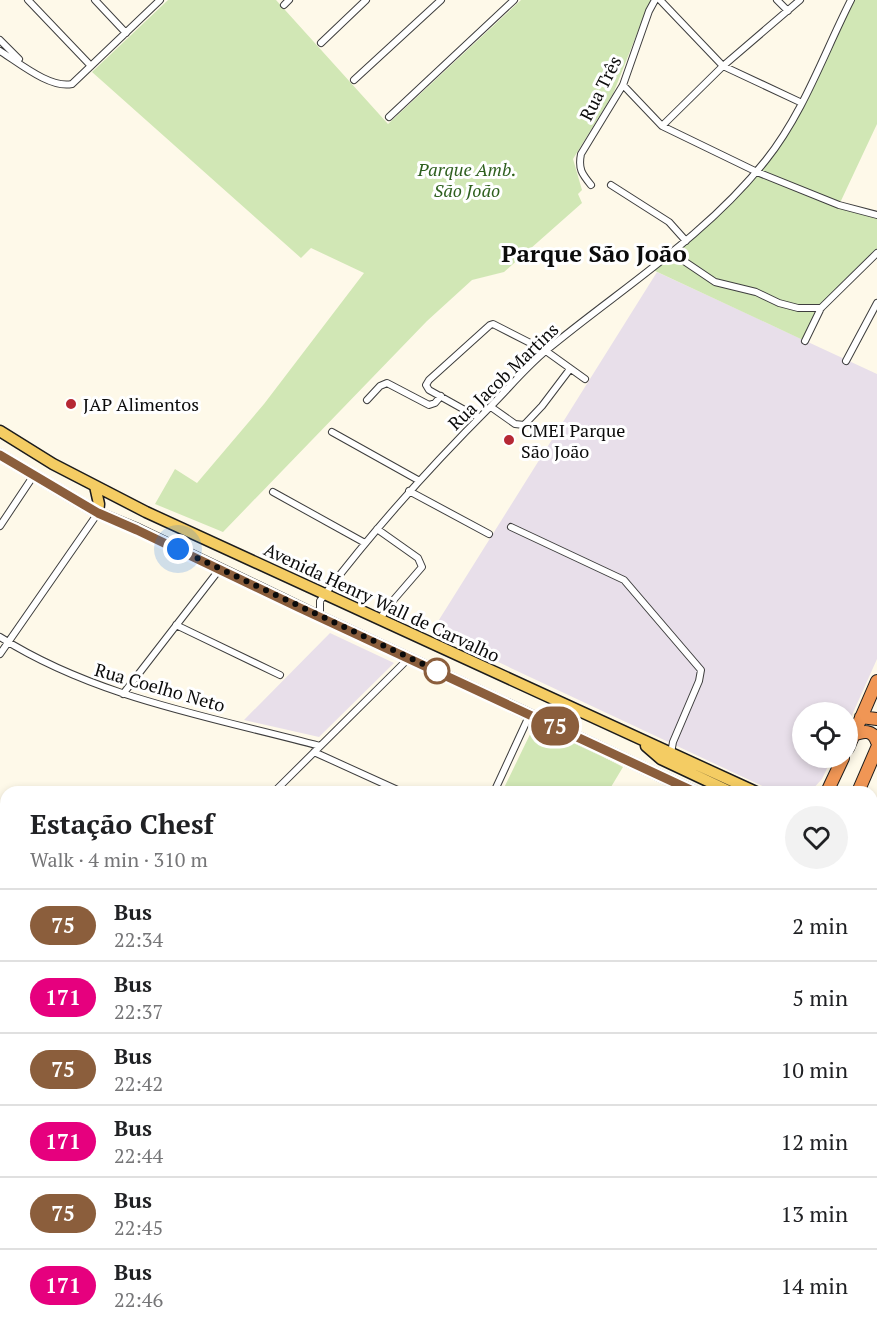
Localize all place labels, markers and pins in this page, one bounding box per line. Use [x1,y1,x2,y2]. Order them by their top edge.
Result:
place label: JAP Alimentos [83,392,199,416]
marker: JAP Alimentos [64,397,78,411]
place label: CMEI Parque São João [521,418,625,463]
marker: CMEI Parque São João [502,433,516,447]
unlabelled marker [424,658,450,684]

